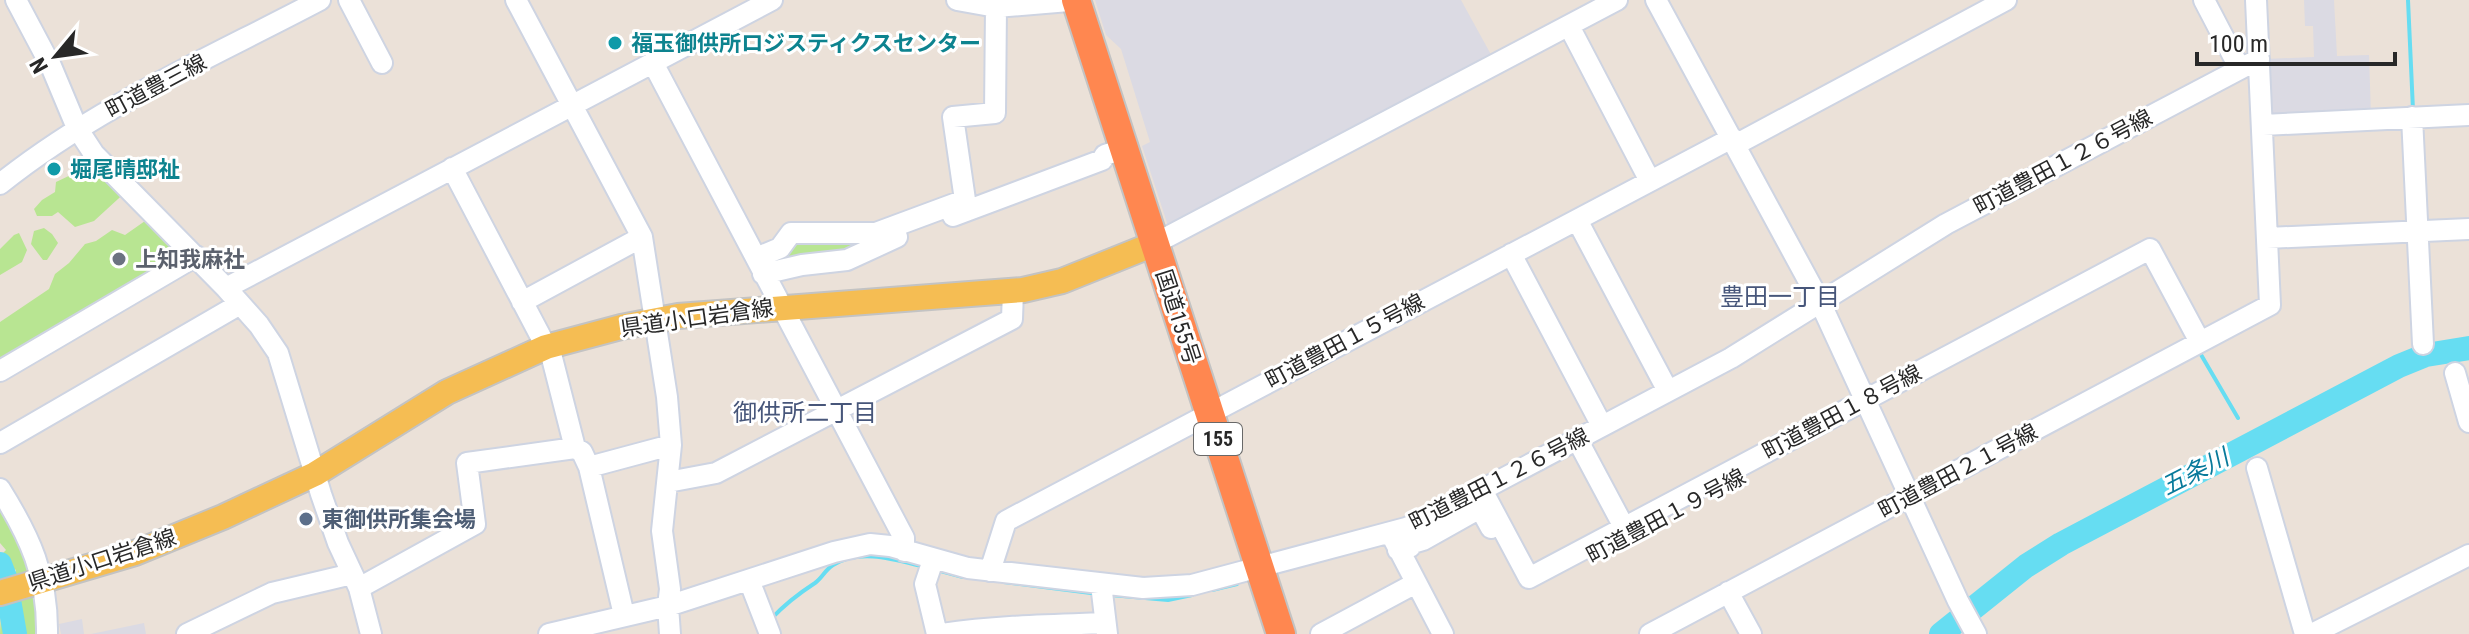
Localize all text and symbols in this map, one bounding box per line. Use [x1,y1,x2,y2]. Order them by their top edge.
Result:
north arrow [16,16,96,96]
scale bar [2197,16,2395,66]
text: 100 m [2209,30,2268,58]
place label: 福玉御供所ロジスティクスセンター [631,31,981,56]
marker: 福玉御供所ロジスティクスセンター [606,34,624,52]
street label: 町道豊三線 [102,49,210,123]
text: N [25,53,53,77]
street label: 町道豊田１２６号線 [1970,104,2156,220]
place label: 堀尾晴邸祉 [70,157,180,182]
marker: 堀尾晴邸祉 [45,160,63,178]
place label: 上知我麻社 [135,247,245,272]
marker: 上知我麻社 [110,250,128,268]
street label: 国道155号 [1151,266,1205,368]
district label: 豊田一丁目 [1720,283,1840,311]
street label: 町道豊田１５号線 [1261,289,1429,393]
street label: 県道小口岩倉線 [619,295,775,341]
street label: 町道豊田１８号線 [1758,360,1926,464]
district label: 御供所二丁目 [733,399,877,427]
street label: 町道豊田２１号線 [1874,419,2042,523]
road number: 155 [1194,423,1242,455]
street label: 町道豊田１２６号線 [1405,423,1593,535]
water label: 五条川 [2157,442,2236,501]
street label: 町道豊田１９号線 [1582,464,1750,568]
place label: 東御供所集会場 [322,507,476,532]
marker: 東御供所集会場 [297,510,315,528]
street label: 県道小口岩倉線 [25,524,179,596]

